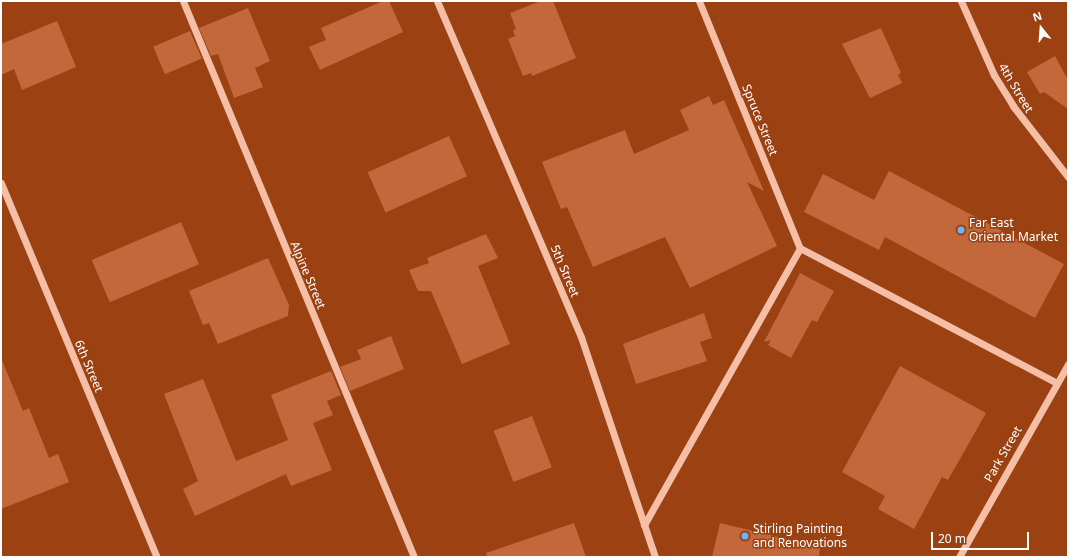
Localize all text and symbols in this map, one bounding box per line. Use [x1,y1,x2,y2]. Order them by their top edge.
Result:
north arrow [1021,8,1061,48]
text: N [1031,8,1044,25]
street label: 4th Street [996,61,1036,115]
street label: Spruce Street [739,82,781,158]
place label: Far East Oriental Market [969,216,1058,244]
marker: Far East Oriental Market [956,225,966,235]
street label: Alpine Street [287,239,329,311]
street label: 5th Street [548,243,582,299]
street label: 6th Street [72,338,106,394]
street label: Park Street [981,424,1025,484]
place label: Stirling Painting and Renovations [753,522,847,550]
scale bar [933,524,1031,550]
text: 20 m [938,530,966,547]
marker: Stirling Painting and Renovations [740,531,750,541]

